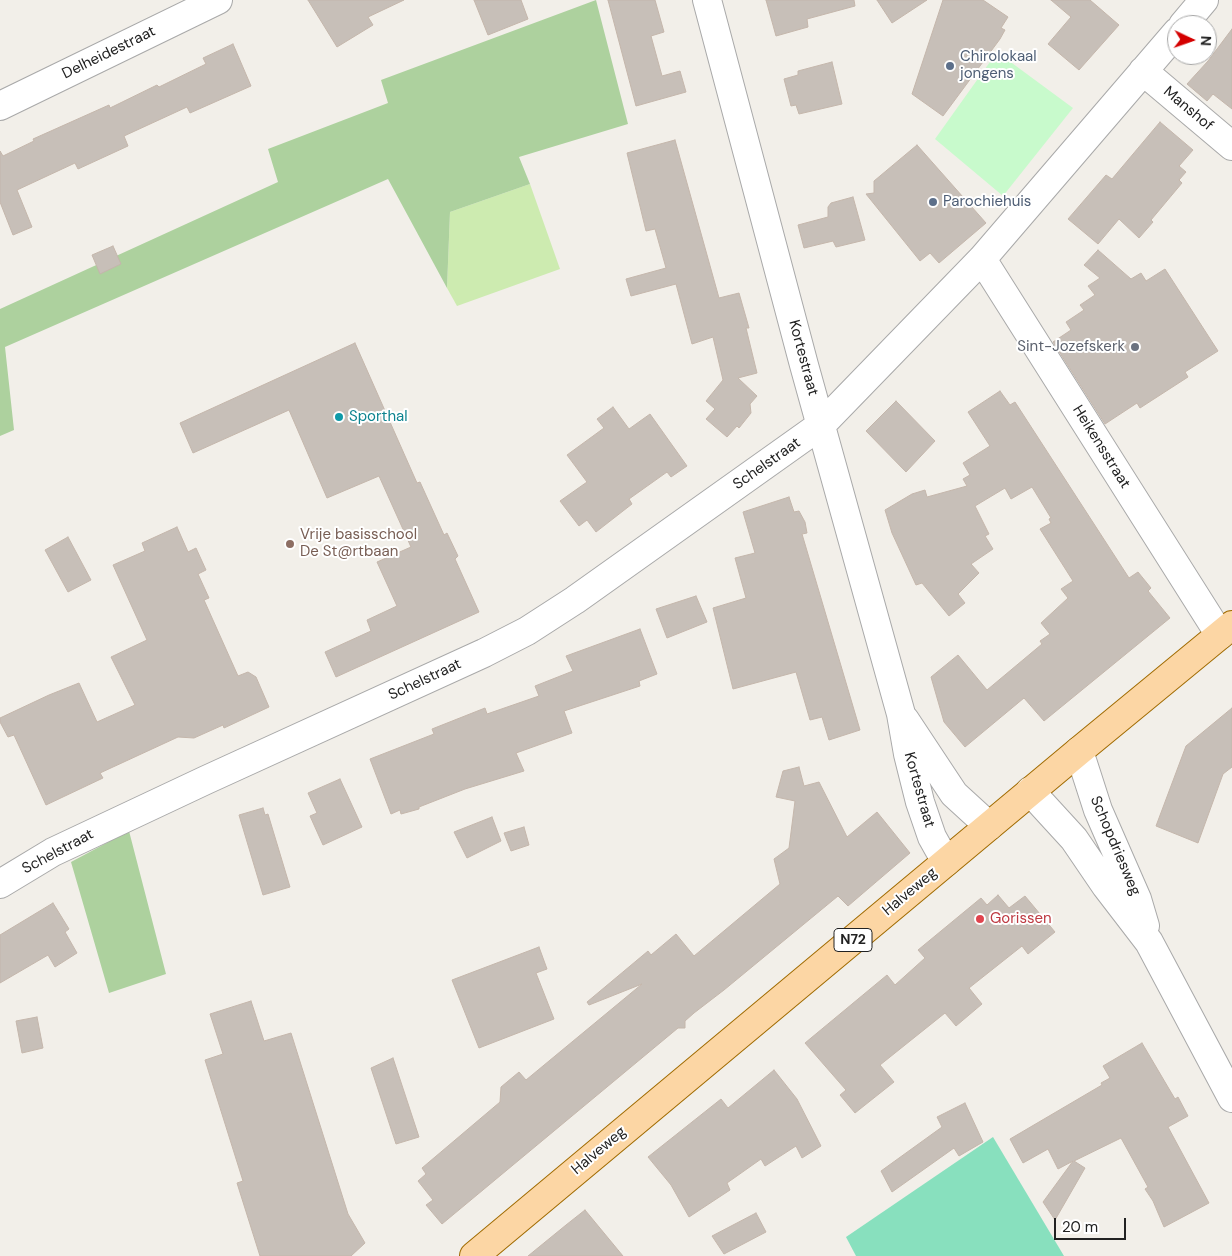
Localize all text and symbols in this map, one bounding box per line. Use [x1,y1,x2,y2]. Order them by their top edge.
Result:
north arrow [1167,15,1217,65]
street label: Delheidestraat [59,23,159,83]
text: N [1197,35,1215,46]
place label: Chirolokaal jongens [960,48,1037,83]
marker: Chirolokaal jongens [944,60,956,72]
street label: Manshof [1159,83,1217,135]
place label: Parochiehuis [943,193,1031,211]
marker: Parochiehuis [927,196,939,208]
street label: Kortestraat [784,318,822,398]
place label: Sint-Jozefskerk [1017,338,1125,356]
marker: Sint-Jozefskerk [1129,341,1141,353]
street label: Heikensstraat [1068,402,1134,492]
place label: Sporthal [349,408,408,426]
marker: Sporthal [333,411,345,423]
street label: Schelstraat [730,434,804,494]
place label: Vrije basisschool De St@rtbaan [300,526,417,561]
marker: Vrije basisschool De St@rtbaan [284,538,296,550]
street label: Schelstraat [386,655,464,705]
street label: Kortestraat [900,750,938,830]
street label: Schopdriesweg [1086,793,1144,899]
street label: Schelstraat [19,826,97,878]
street label: Halveweg [879,864,941,920]
place label: Gorissen [990,910,1052,928]
marker: Gorissen [974,913,986,925]
road number: N72 [834,928,872,952]
street label: Halveweg [568,1123,630,1179]
scale bar [1057,1208,1130,1240]
text: 20 m [1062,1217,1098,1237]

